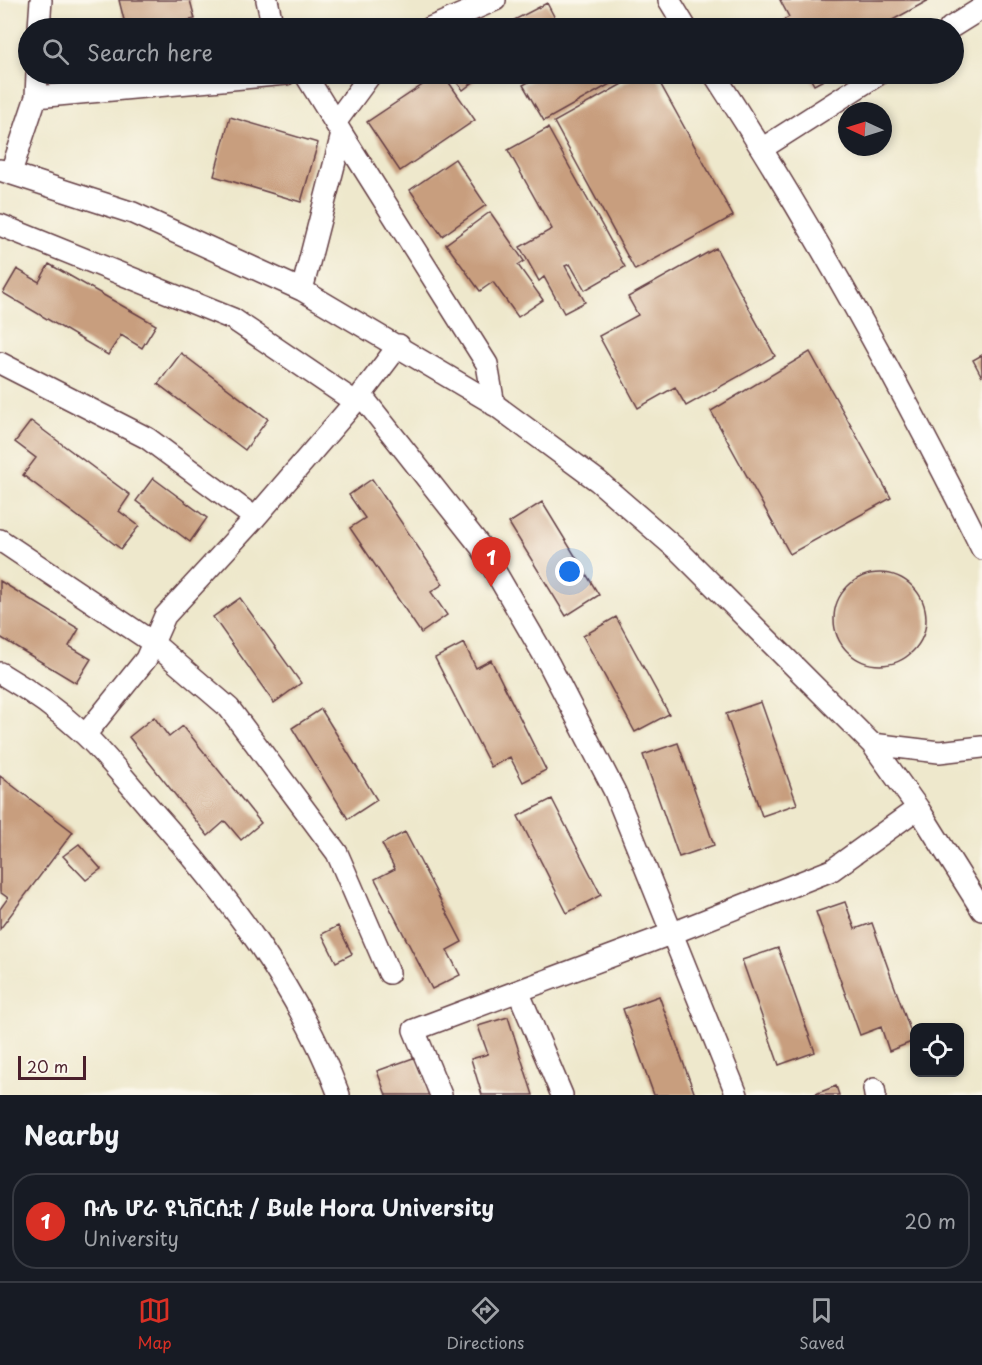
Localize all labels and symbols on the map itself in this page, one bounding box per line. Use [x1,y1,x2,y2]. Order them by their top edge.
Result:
north arrow [838,102,892,156]
pin: 1 [472,538,510,587]
your location [555,557,584,586]
scale bar [18,1053,86,1080]

